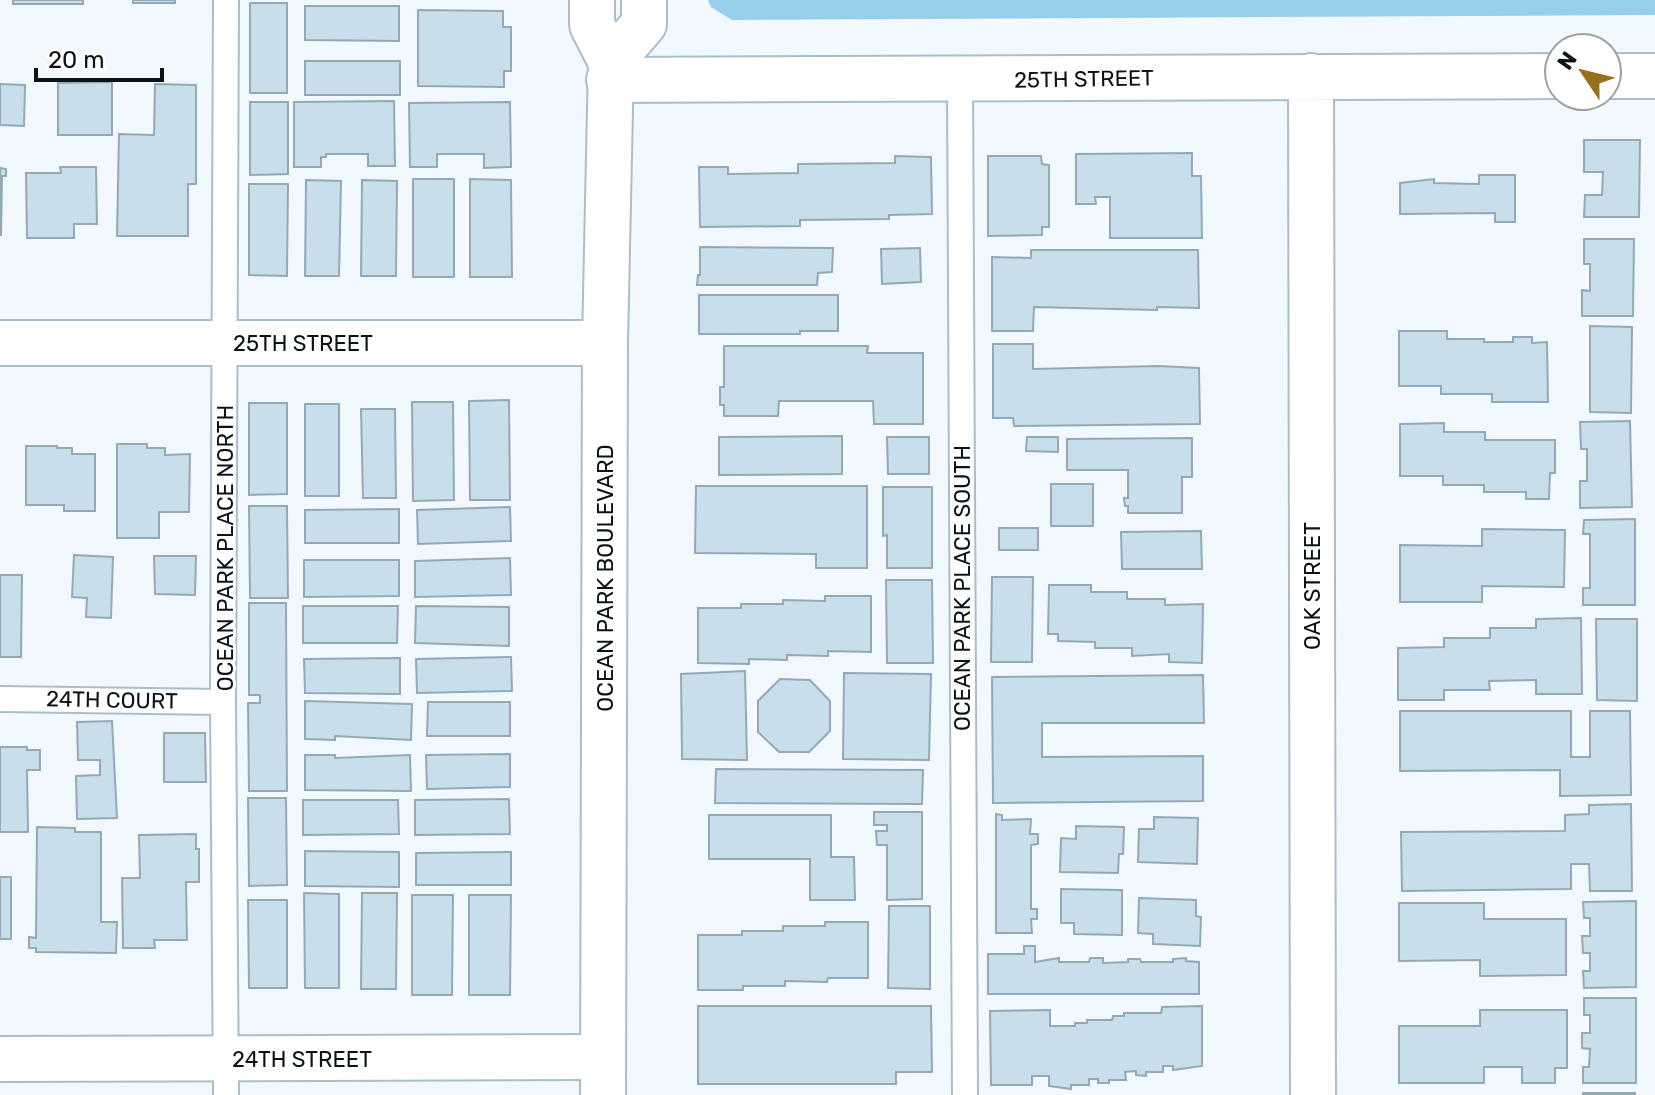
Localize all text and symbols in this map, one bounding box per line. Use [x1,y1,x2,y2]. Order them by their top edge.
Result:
scale bar [36,32,162,82]
north arrow [1543,32,1623,112]
text: 20 m [48,46,105,74]
text: N [1551,47,1583,75]
street label: 25TH STREET [1014,64,1154,94]
street label: 25TH STREET [233,330,373,357]
street label: OCEAN PARK PLACE NORTH [212,405,239,691]
street label: OCEAN PARK BOULEVARD [592,444,619,712]
street label: OCEAN PARK PLACE SOUTH [949,445,976,731]
street label: OAK STREET [1299,522,1326,650]
street label: 24TH COURT [46,685,178,715]
street label: 24TH STREET [232,1046,372,1073]

